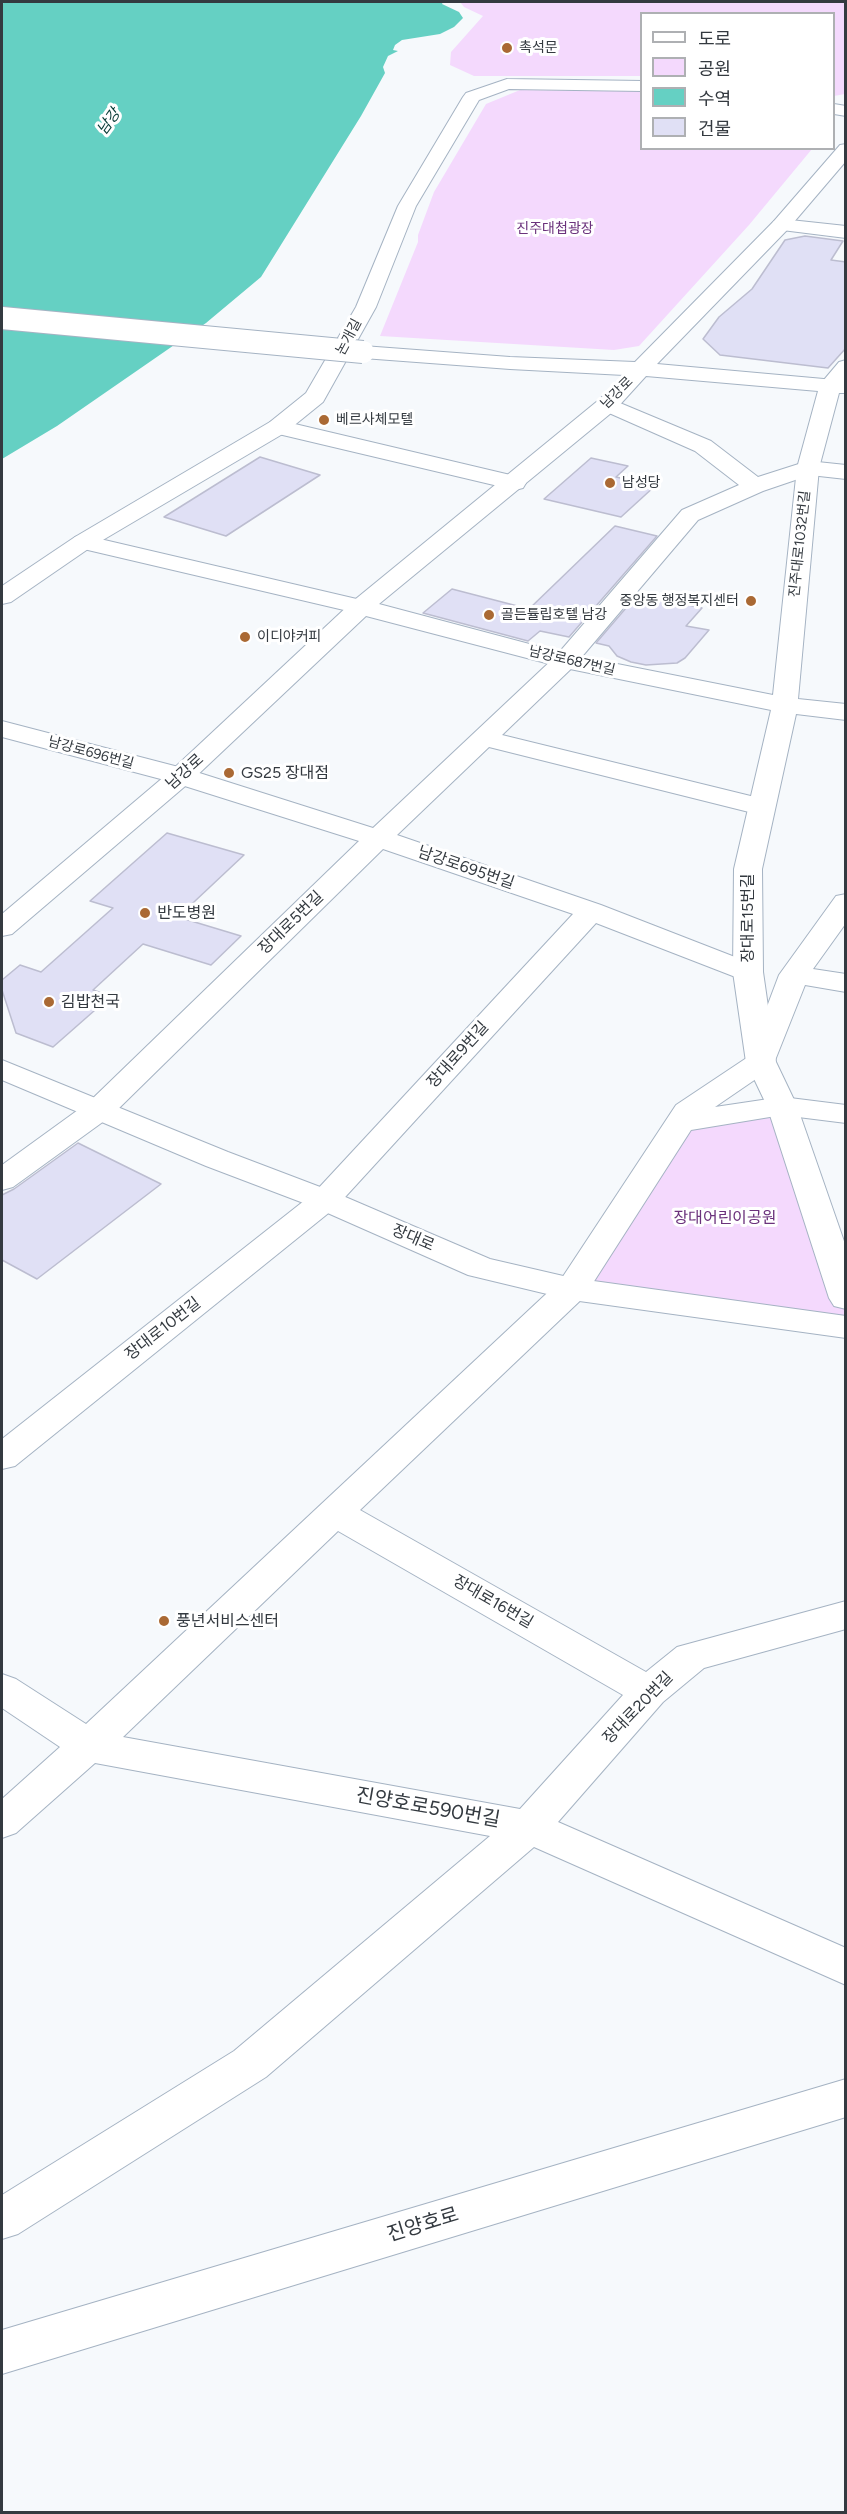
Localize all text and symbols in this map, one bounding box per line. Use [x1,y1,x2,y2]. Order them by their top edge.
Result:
legend [640,12,835,150]
text: 도로 [698,28,731,50]
place label: 촉석문 [519,40,558,56]
marker: 촉석문 [500,41,514,55]
text: 공원 [698,58,731,80]
text: 수역 [698,88,731,110]
water label: 남강 [94,106,124,138]
text: 건물 [698,118,731,140]
park label: 진주대첩광장 [516,221,594,237]
street label: 논개길 [333,316,365,358]
street label: 남강로 [597,373,637,413]
place label: 베르사체모텔 [336,412,413,428]
marker: 베르사체모텔 [317,413,331,427]
place label: 남성당 [622,475,661,491]
marker: 남성당 [603,476,617,490]
street label: 진주대로1032번길 [786,490,814,598]
place label: 중앙동 행정복지센터 [620,593,739,609]
marker: 중앙동 행정복지센터 [744,594,758,608]
place label: 골든튤립호텔 남강 [501,607,607,623]
marker: 골든튤립호텔 남강 [482,608,496,622]
place label: 이디야커피 [257,629,321,645]
marker: 이디야커피 [238,630,252,644]
street label: 남강로687번길 [527,643,617,679]
street label: 남강로696번길 [46,733,136,773]
street label: 남강로 [162,750,208,794]
place label: GS25 장대점 [241,763,329,783]
marker: GS25 장대점 [222,766,236,780]
street label: 남강로695번길 [415,842,517,894]
street label: 장대로15번길 [738,873,758,963]
street label: 장대로5번길 [255,887,327,959]
place label: 반도병원 [157,903,216,923]
marker: 반도병원 [138,906,152,920]
place label: 김밥천국 [61,992,120,1012]
marker: 김밥천국 [42,995,56,1009]
street label: 장대로9번길 [423,1018,493,1092]
park label: 장대어린이공원 [673,1208,777,1228]
street label: 장대로 [389,1221,437,1255]
street label: 장대로10번길 [121,1294,205,1364]
street label: 장대로16번길 [450,1571,536,1633]
place label: 풍년서비스센터 [176,1611,279,1631]
marker: 풍년서비스센터 [157,1614,171,1628]
street label: 장대로20번길 [599,1668,677,1748]
street label: 진양호로590번길 [354,1784,502,1832]
street label: 진양호로 [384,2203,462,2247]

